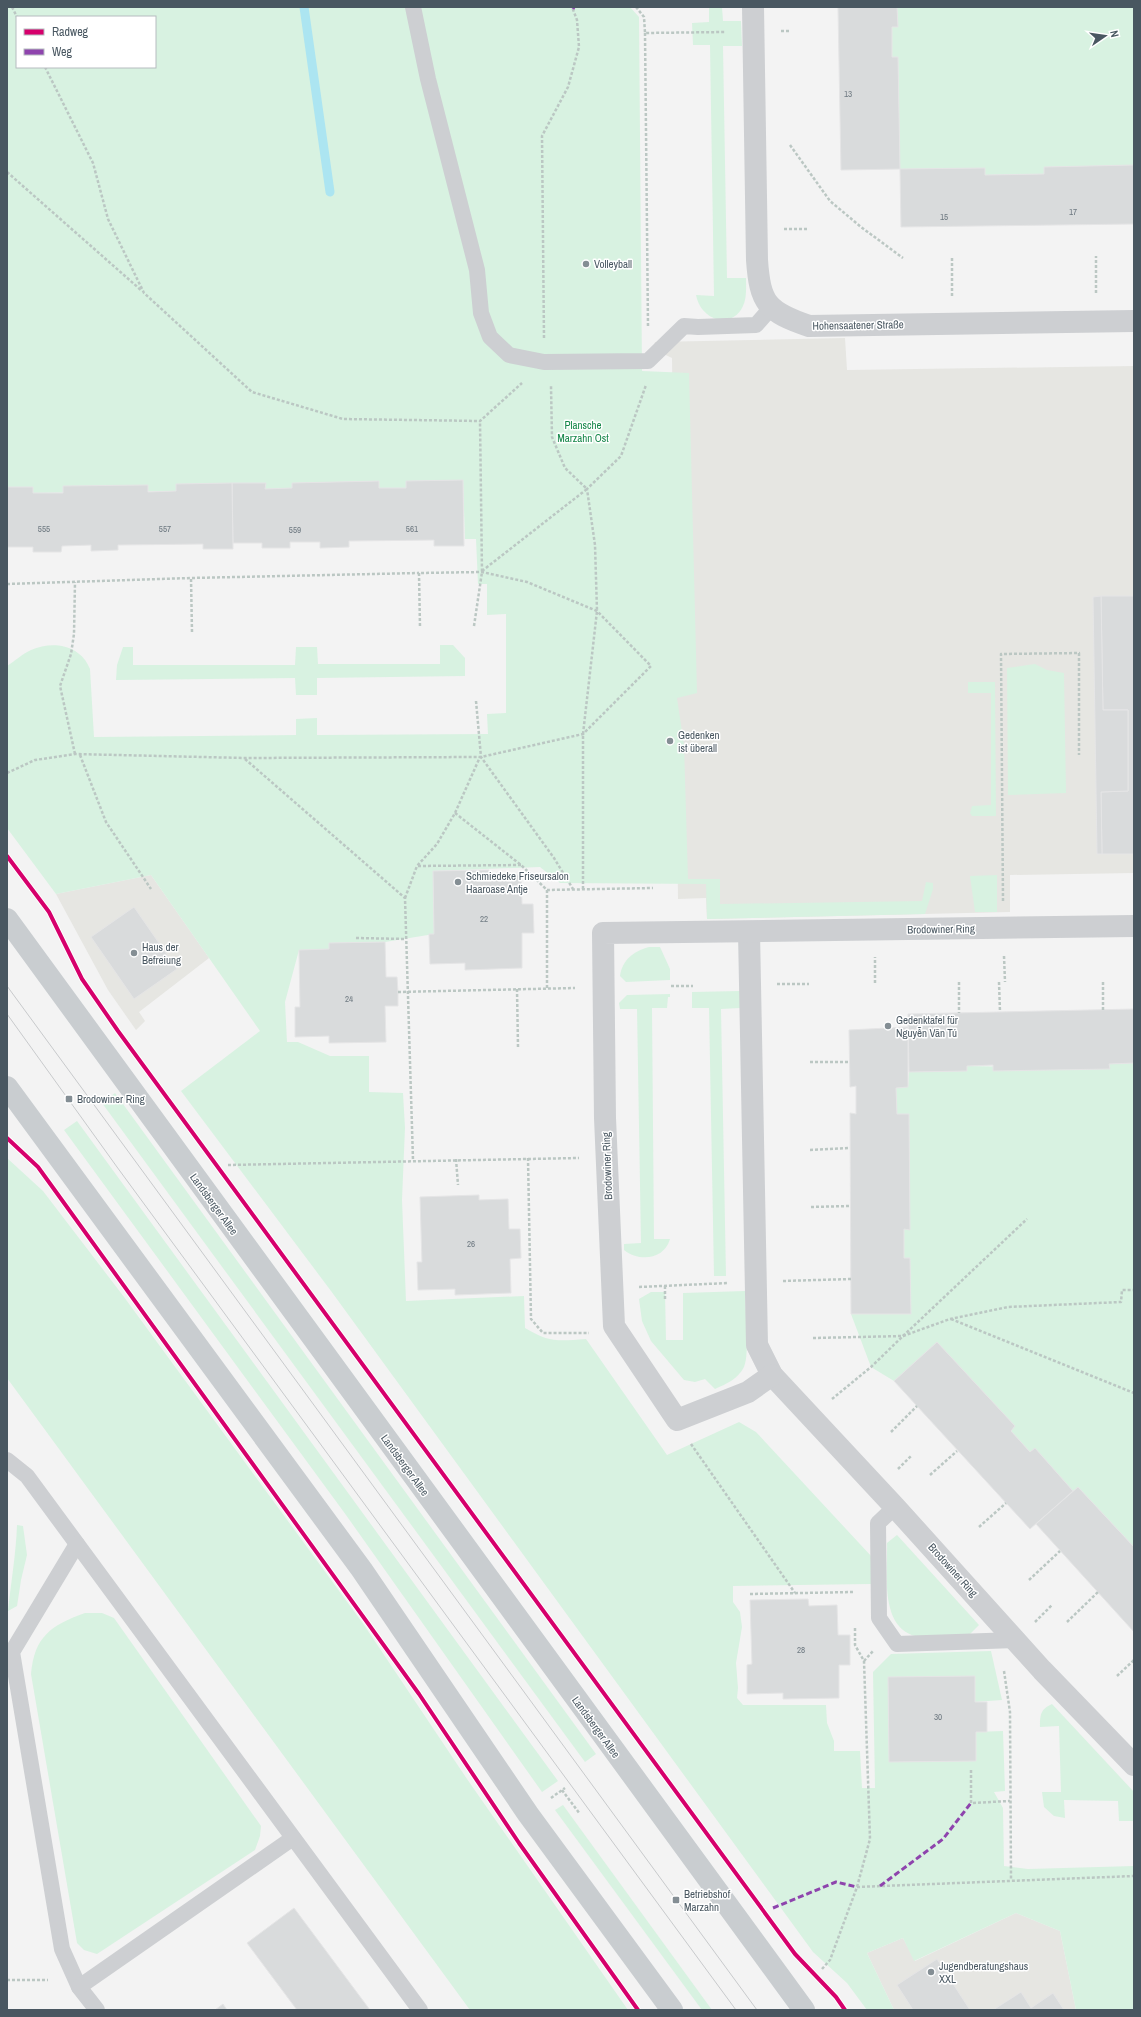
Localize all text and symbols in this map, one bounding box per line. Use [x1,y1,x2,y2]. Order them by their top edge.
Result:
legend [16,16,156,68]
north arrow [1085,16,1125,56]
text: Radweg [52,24,89,40]
text: N [1107,29,1122,38]
text: Weg [52,44,73,60]
house number: 13 [844,88,852,100]
house number: 17 [1069,206,1077,218]
house number: 15 [940,211,948,223]
place label: Volleyball [594,257,632,271]
marker: Volleyball [581,259,591,269]
street label: Hohensaatener Straße [812,317,904,333]
park label: Plansche Marzahn Ost [557,418,609,445]
house number: 555 [38,523,50,535]
house number: 557 [159,523,171,535]
house number: 561 [406,523,418,535]
house number: 559 [289,524,301,536]
place label: Gedenken ist überall [678,728,720,755]
marker: Gedenken ist überall [665,736,675,746]
place label: Schmiedeke Friseursalon Haaroase Antje [466,869,569,896]
marker: Schmiedeke Friseursalon Haaroase Antje [453,877,463,887]
house number: 22 [480,913,488,925]
street label: Brodowiner Ring [907,921,975,937]
place label: Haus der Befreiung [142,940,181,967]
marker: Haus der Befreiung [129,948,139,958]
house number: 24 [345,993,353,1005]
place label: Gedenktafel für Nguyễn Văn Tú [896,1013,958,1040]
marker: Gedenktafel für Nguyễn Văn Tú [883,1021,893,1031]
place label: Brodowiner Ring [77,1092,145,1106]
marker: Brodowiner Ring [64,1094,74,1104]
street label: Brodowiner Ring [599,1132,615,1200]
street label: Landsberger Allee [187,1170,241,1238]
house number: 26 [467,1238,475,1250]
street label: Landsberger Allee [378,1431,432,1499]
street label: Brodowiner Ring [925,1540,981,1600]
house number: 28 [797,1644,805,1656]
street label: Landsberger Allee [569,1693,623,1761]
house number: 30 [934,1711,942,1723]
place label: Betriebshof Marzahn [684,1887,731,1914]
marker: Betriebshof Marzahn [671,1895,681,1905]
place label: Jugendberatungshaus XXL [939,1959,1029,1986]
marker: Jugendberatungshaus XXL [926,1967,936,1977]

